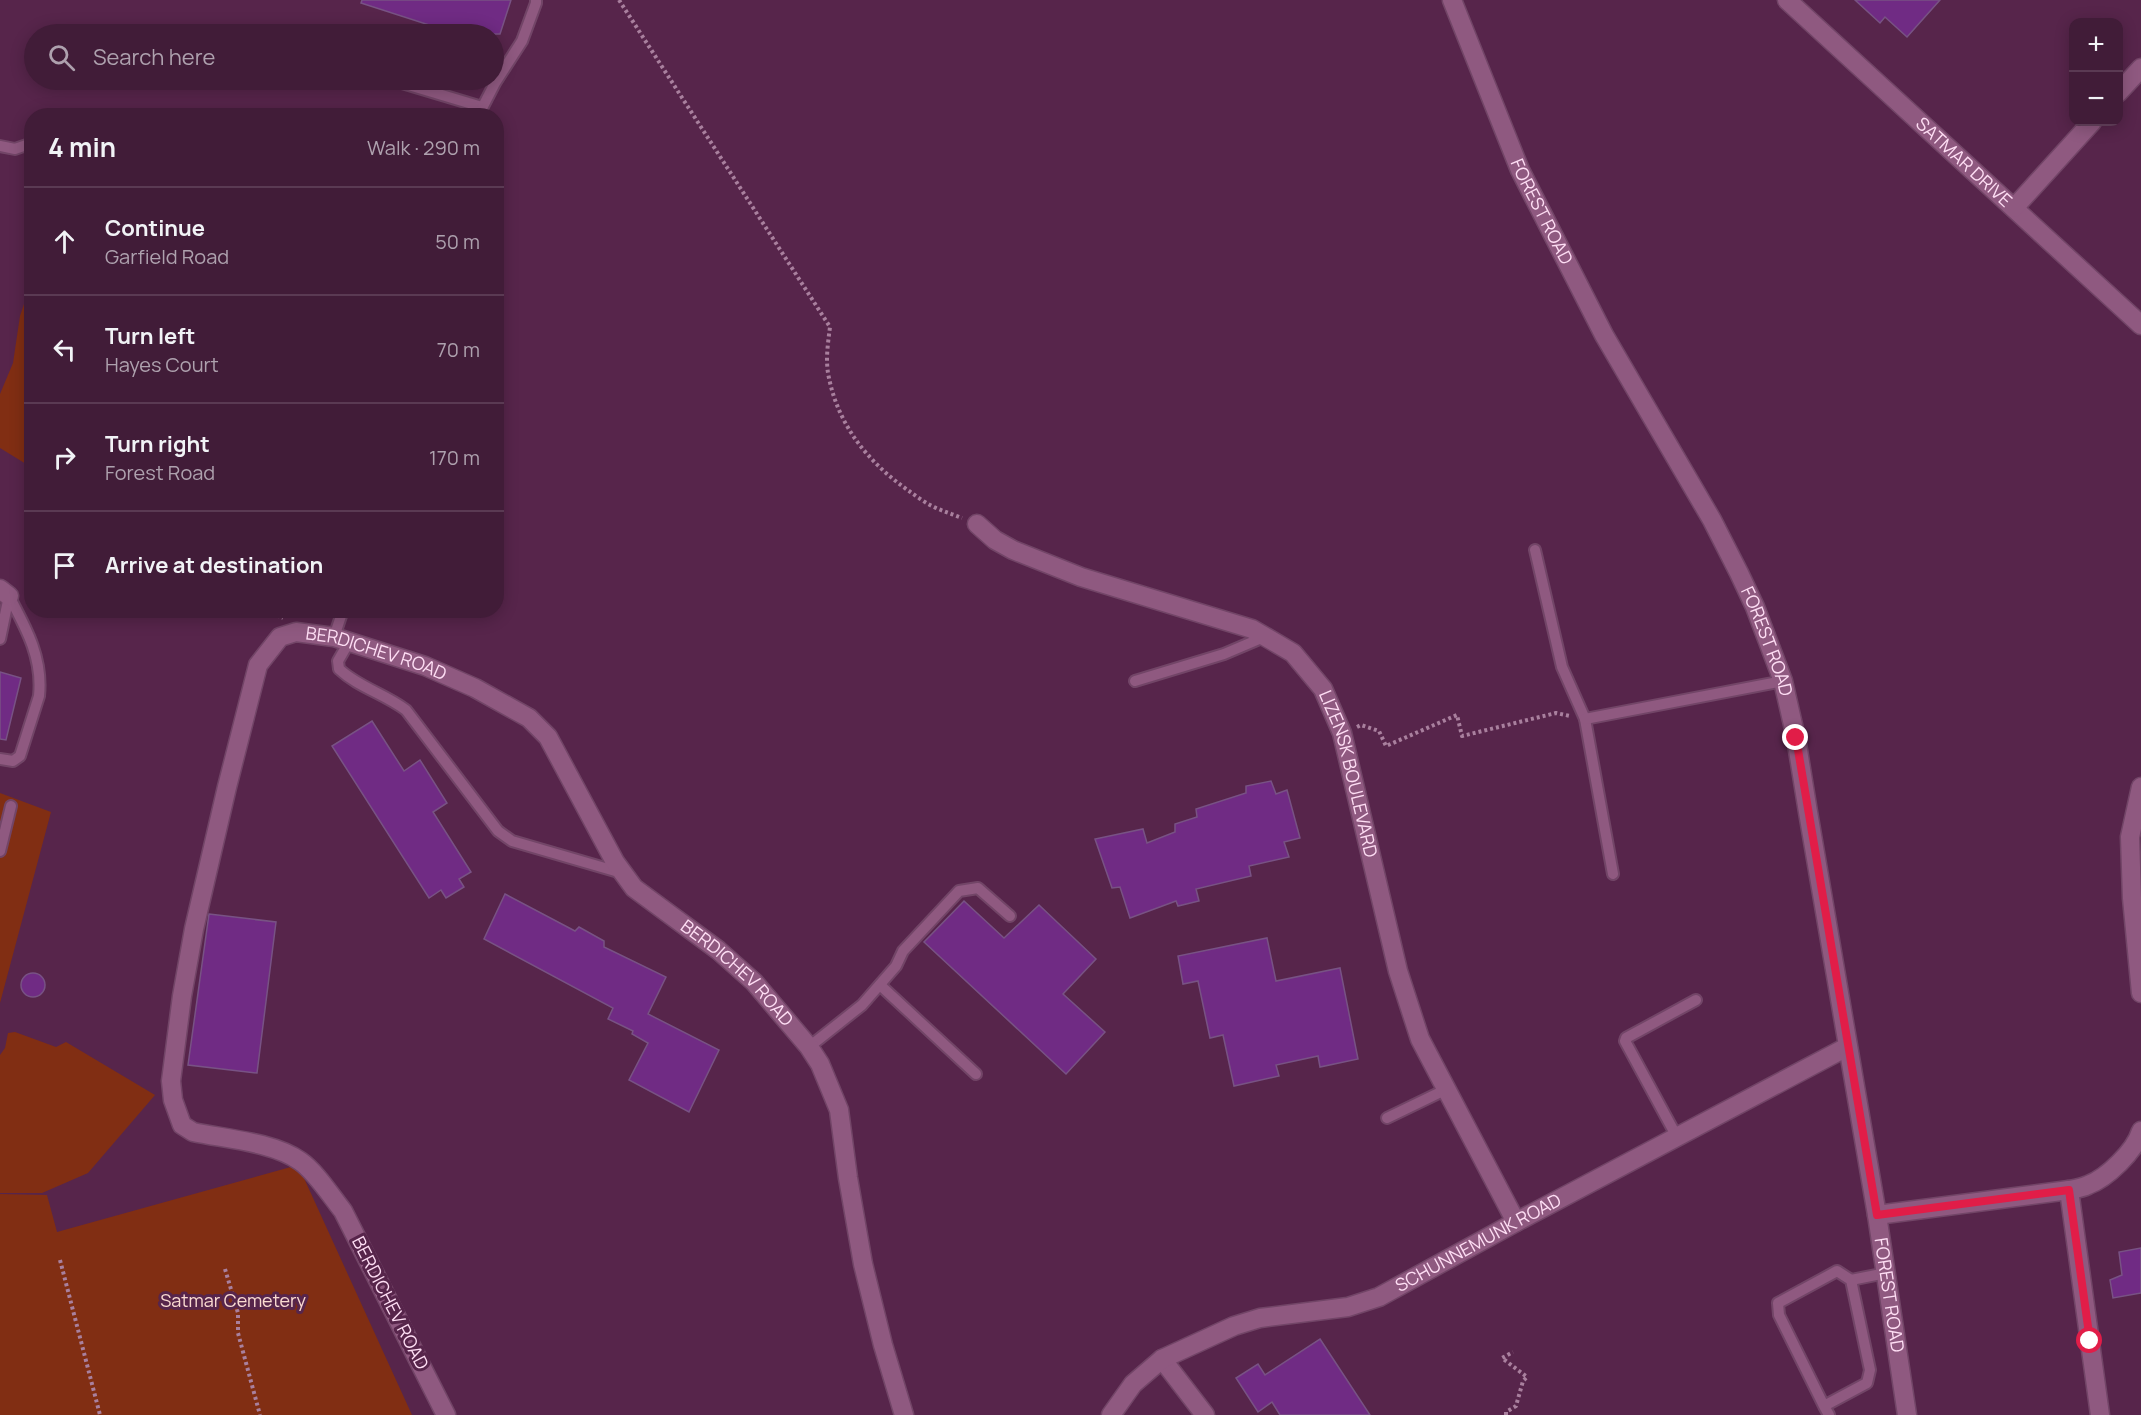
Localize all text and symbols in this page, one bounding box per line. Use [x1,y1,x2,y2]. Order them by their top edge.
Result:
map controls [2069,18,2123,126]
button: + [2069,18,2123,72]
search box [24,24,504,90]
icon: search [45,41,78,74]
text: Search here [93,42,215,72]
button: − [2069,72,2123,126]
street label: SATMAR DRIVE [1911,111,2018,212]
text: 4 min [48,129,116,165]
text: Walk · 290 m [367,134,480,161]
street label: FOREST ROAD [1506,155,1579,268]
text: Continue [105,213,205,243]
icon: ahead [48,225,81,258]
text: 50 m [435,228,480,255]
text: Garfield Road [105,243,229,270]
text: Turn left [105,321,195,351]
icon: left [48,333,81,366]
text: 70 m [437,336,480,363]
text: Hayes Court [105,351,219,378]
text: Turn right [105,429,210,459]
icon: right [48,441,81,474]
text: 170 m [429,444,480,471]
text: Forest Road [105,459,215,486]
icon: arrive [48,549,81,582]
text: Arrive at destination [105,550,323,580]
street label: FOREST ROAD [1736,582,1799,698]
street label: BERDICHEV ROAD [304,620,451,685]
street label: LIZENSK BOULEVARD [1314,686,1384,860]
route end [1782,724,1808,750]
street label: BERDICHEV ROAD [676,914,799,1031]
street label: SCHUNNEMUNK ROAD [1391,1187,1565,1297]
street label: BERDICHEV ROAD [347,1232,435,1373]
street label: FOREST ROAD [1870,1236,1910,1354]
park label: Satmar Cemetery [160,1288,306,1312]
route start [2076,1327,2102,1353]

